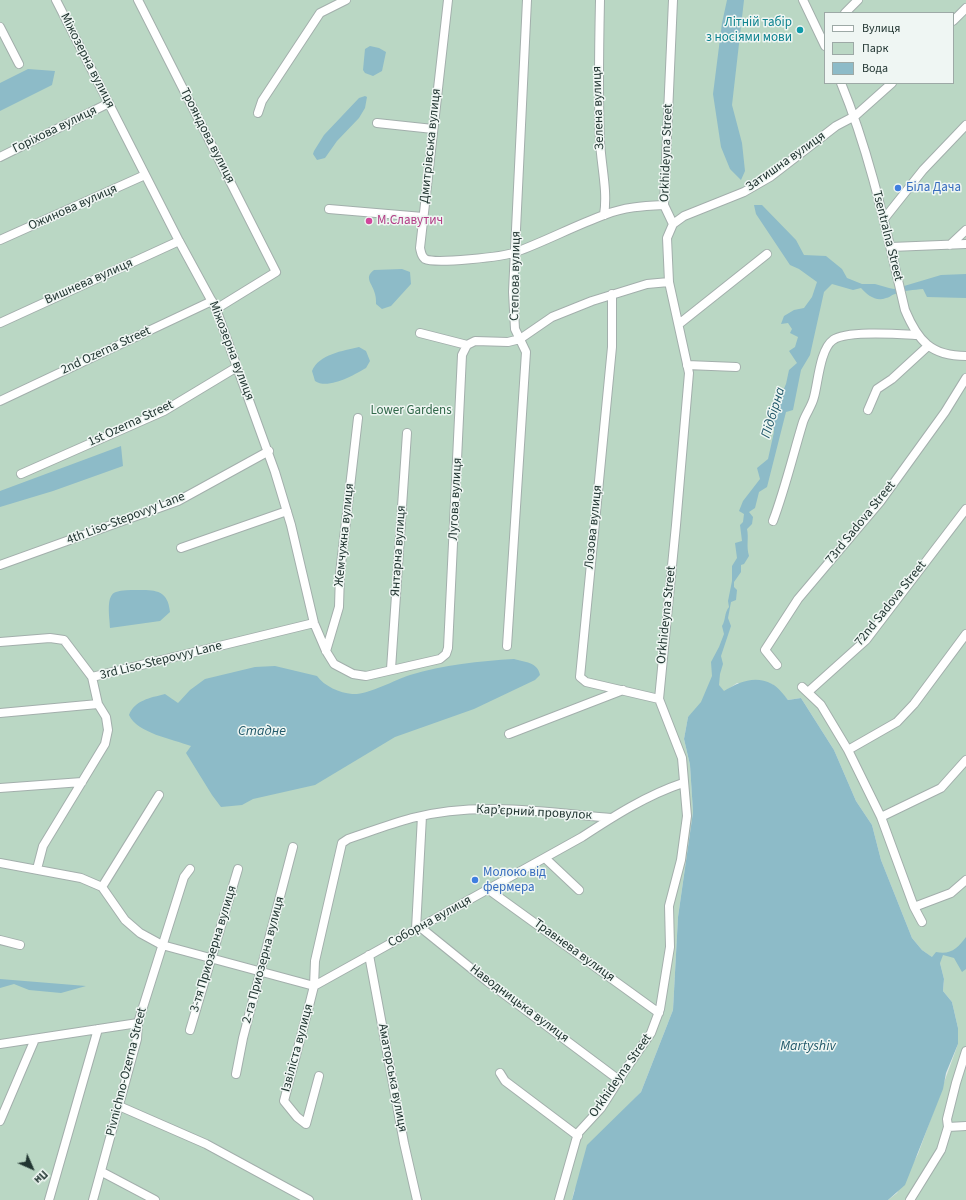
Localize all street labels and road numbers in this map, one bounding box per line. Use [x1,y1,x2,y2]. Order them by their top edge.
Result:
street label: Міжозерна вулиця [56,11,118,111]
street label: Зелена вулиця [590,66,608,150]
street label: Трояндова вулиця [176,86,238,186]
street label: Дмитрівська вулиця [417,88,445,204]
street label: Горіхова вулиця [10,103,100,157]
street label: Orkhideyna Street [657,104,677,202]
street label: Затишна вулиця [743,129,829,195]
street label: Ожинова вулиця [26,181,120,235]
street label: Tsentralna Street [868,189,906,283]
street label: Степова вулиця [507,231,525,321]
street label: Вишнева вулиця [42,256,136,308]
street label: Міжозерна вулиця [205,299,257,403]
street label: 2nd Ozerna Street [59,323,153,379]
street label: 1st Ozerna Street [86,397,176,451]
street label: Лугова вулиця [446,457,466,541]
street label: 73rd Sadova Street [823,478,899,568]
street label: Жемчужна вулиця [332,482,358,588]
street label: Лозова вулиця [582,484,606,570]
street label: 4th Liso-Stepovyy Lane [65,489,187,549]
street label: Янтарна вулиця [388,505,410,597]
street label: 72nd Sadova Street [852,558,930,650]
street label: Orkhideyna Street [654,565,680,665]
street label: 3rd Liso-Stepovyy Lane [98,638,224,684]
street label: Карʼєрний провулок [476,802,592,824]
street label: 3-тя Приозерна вулиця [187,884,241,1014]
street label: Соборна вулиця [386,893,474,951]
street label: 2-га Приозерна вулиця [239,895,289,1025]
street label: Травнева вулиця [530,916,618,986]
street label: Наводницька вулиця [466,962,572,1046]
street label: Ізвіліста вулиця [279,1002,317,1094]
street label: Pivnichno-Ozerna Street [103,1006,151,1138]
street label: Аматорська вулиця [374,1022,410,1134]
street label: Orkhideyna Street [586,1031,656,1121]

